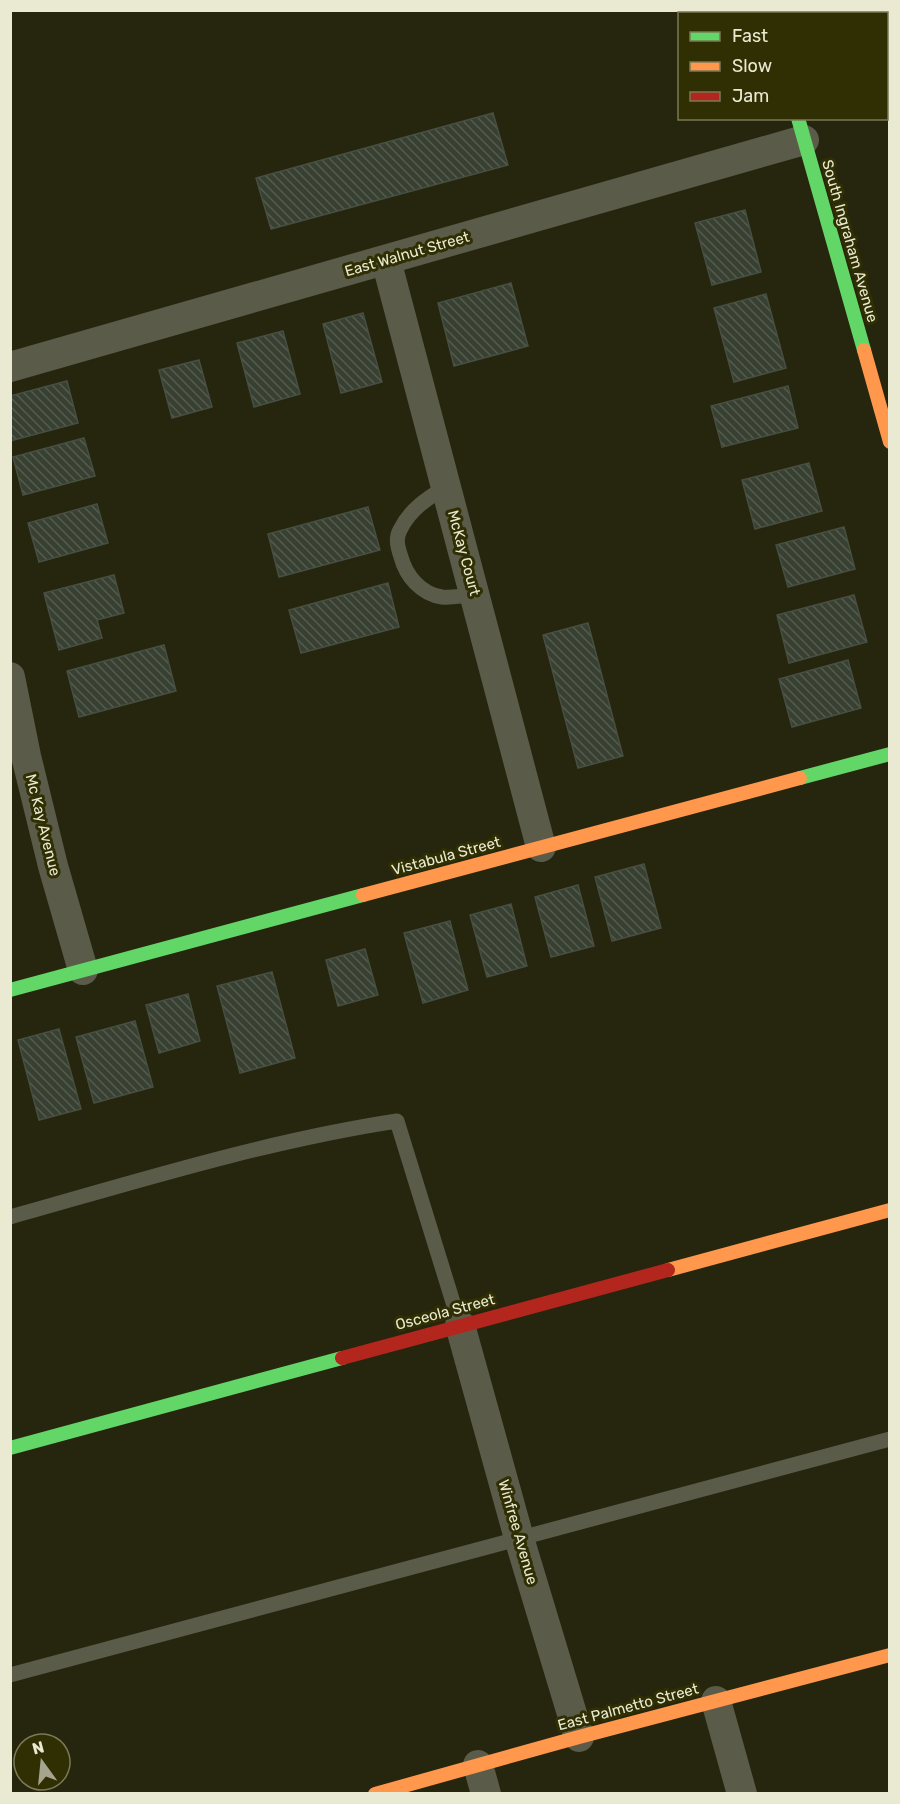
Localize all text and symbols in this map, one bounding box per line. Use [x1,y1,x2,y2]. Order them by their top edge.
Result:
legend [678,12,888,120]
text: Fast [732,25,768,47]
text: Slow [732,55,772,77]
text: Jam [732,85,769,107]
street label: South Ingraham Avenue [818,158,882,324]
street label: East Walnut Street [343,228,472,280]
street label: McKay Court [444,508,484,598]
street label: Mc Kay Avenue [22,772,64,878]
street label: Vistabula Street [390,833,503,879]
street label: Osceola Street [393,1290,497,1334]
street label: Winfree Avenue [494,1477,542,1587]
street label: East Palmetto Street [556,1680,700,1734]
north arrow [12,1732,72,1792]
text: N [30,1737,46,1759]

